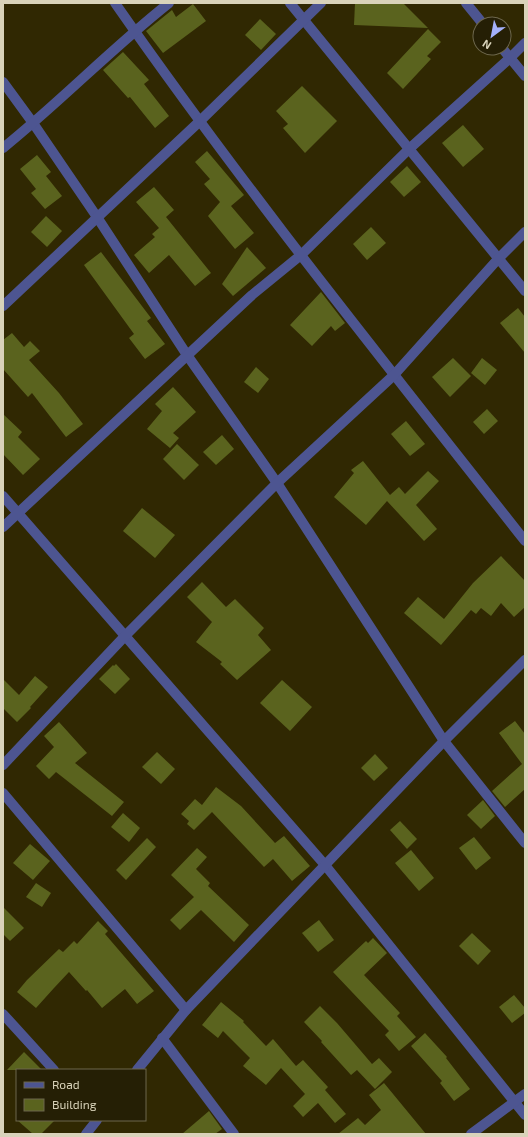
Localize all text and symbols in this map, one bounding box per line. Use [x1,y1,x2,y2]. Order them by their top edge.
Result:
north arrow [472,16,512,56]
text: N [480,37,493,53]
legend [16,1069,146,1121]
text: Road [52,1077,80,1091]
text: Building [52,1097,97,1111]

